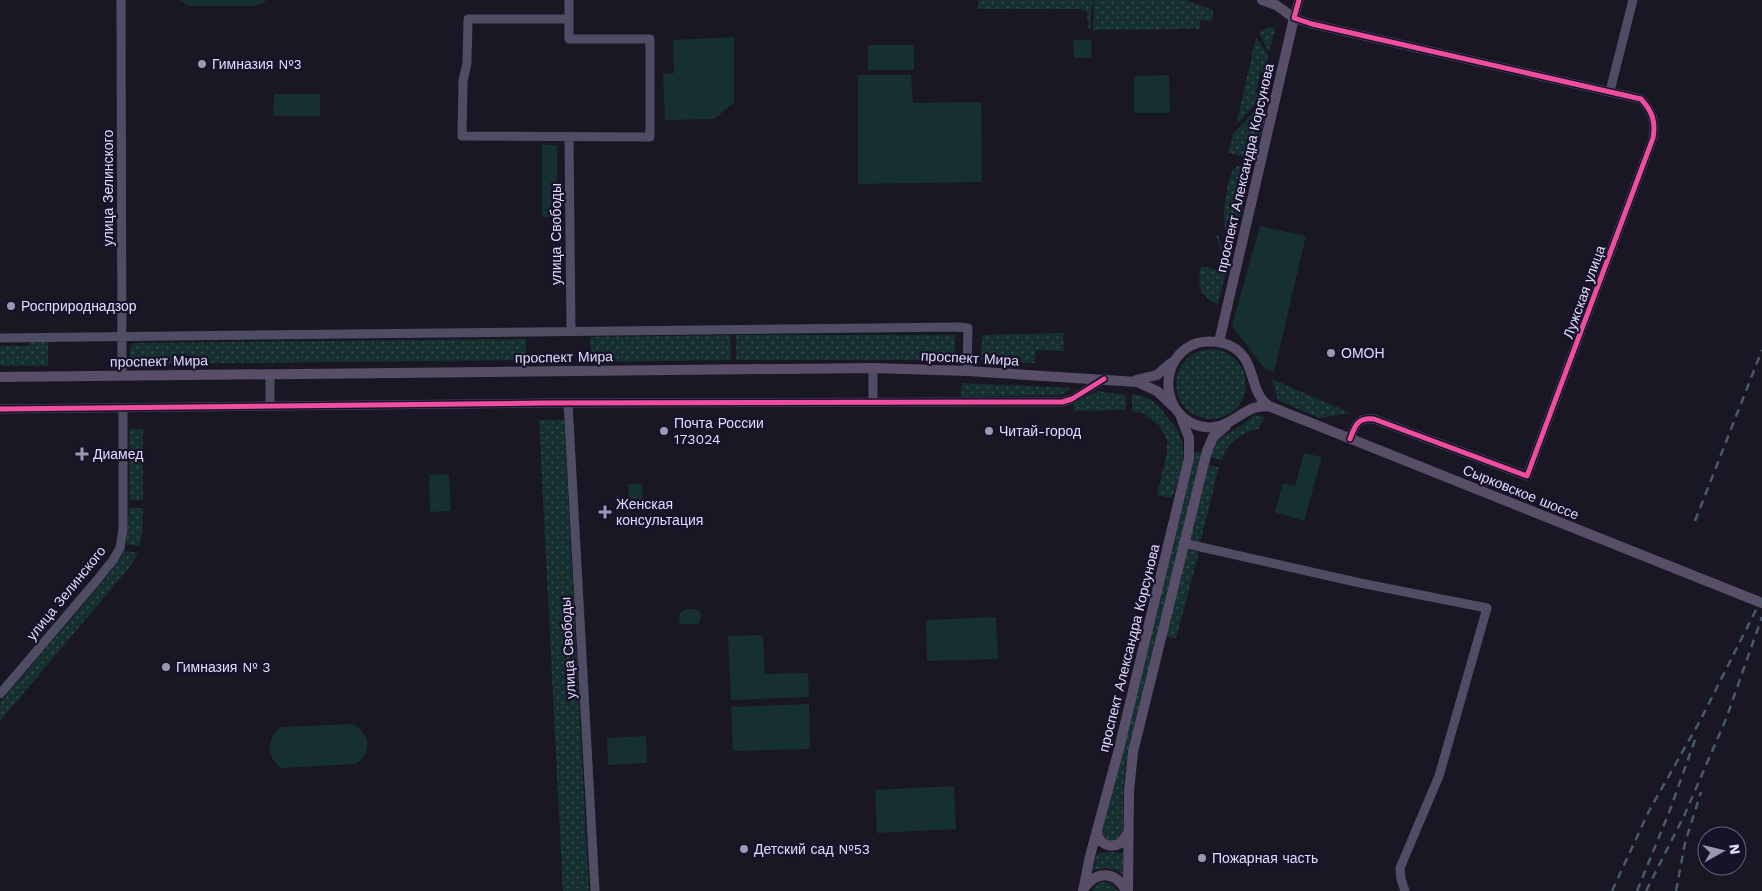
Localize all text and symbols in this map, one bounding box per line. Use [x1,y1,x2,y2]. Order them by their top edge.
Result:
place label: Гимназия №3 [212,56,302,72]
marker: Гимназия №3 [196,58,208,70]
street label: проспект Александра Корсунова [1213,62,1277,274]
street label: улица Зелинского [100,130,116,246]
street label: улица Свободы [548,183,564,285]
street label: Лужская улица [1560,243,1608,341]
place label: Росприроднадзор [21,298,137,314]
marker: Росприроднадзор [5,300,17,312]
place label: ОМОН [1341,345,1385,361]
street label: проспект Мира [921,347,1020,369]
marker: ОМОН [1325,347,1337,359]
street label: проспект Мира [515,348,613,366]
street label: проспект Мира [110,352,208,370]
place label: Почта России 173024 [674,415,764,447]
place label: Читай-город [999,423,1081,439]
marker: Почта России 173024 [658,425,670,437]
marker: Читай-город [983,425,995,437]
place label: Диамед [93,446,143,462]
marker: Диамед [75,447,89,461]
street label: Сырковское шоссе [1461,461,1582,523]
place label: Женская консультация [616,496,703,528]
marker: Женская консультация [598,505,612,519]
street label: проспект Александра Корсунова [1095,542,1163,754]
street label: улица Зелинского [23,543,109,643]
street label: улица Свободы [557,597,579,699]
place label: Гимназия № 3 [176,659,270,675]
marker: Гимназия № 3 [160,661,172,673]
north arrow [1697,826,1747,876]
place label: Детский сад №53 [754,841,870,857]
marker: Детский сад №53 [738,843,750,855]
text: N [1726,843,1744,855]
place label: Пожарная часть [1212,850,1318,866]
marker: Пожарная часть [1196,852,1208,864]

